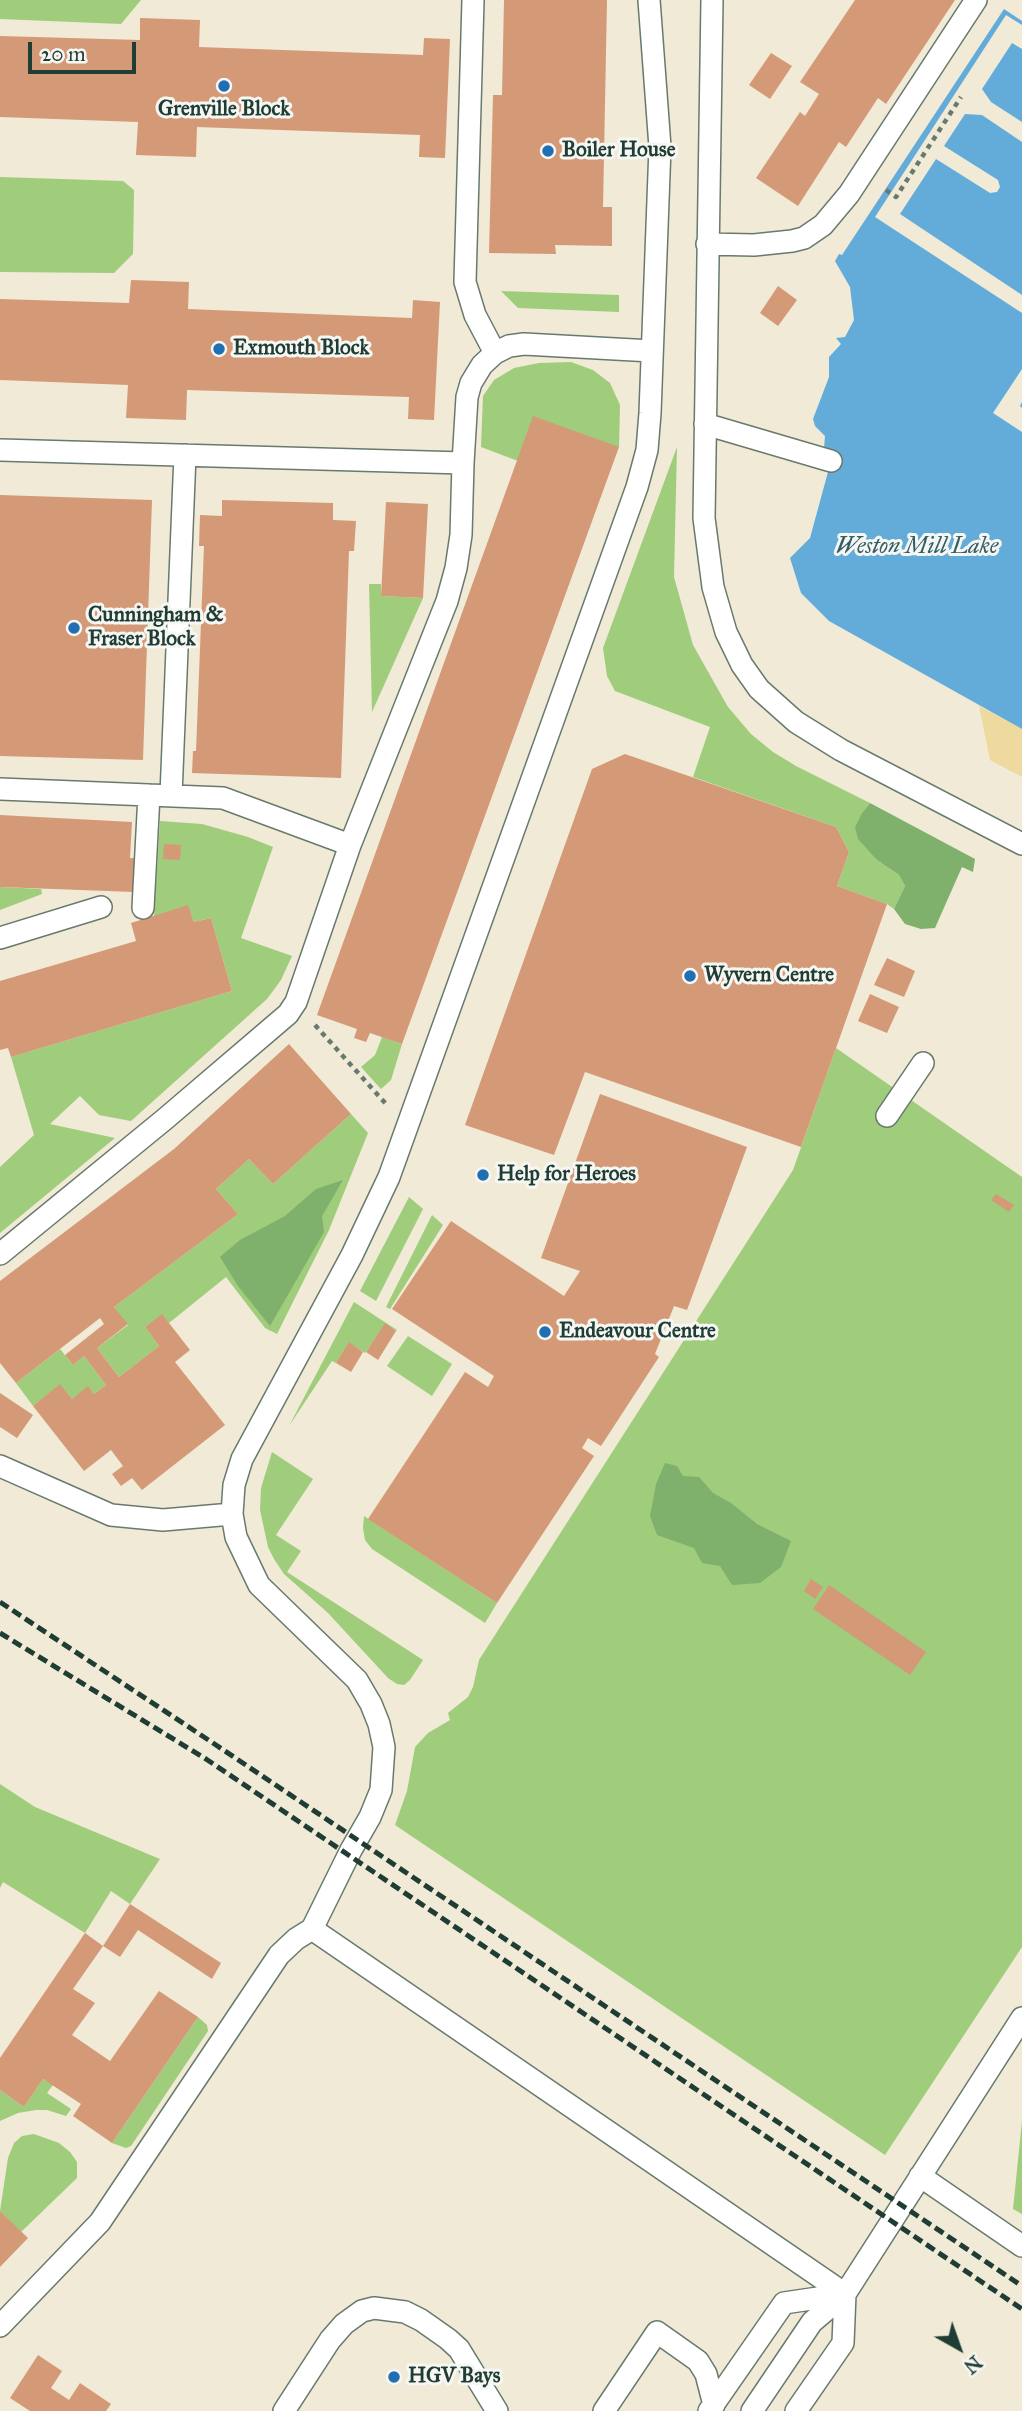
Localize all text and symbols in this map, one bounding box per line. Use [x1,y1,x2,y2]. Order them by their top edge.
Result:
scale bar [32,28,140,72]
text: 20 m [41,41,86,67]
marker: Grenville Block [216,78,232,94]
place label: Grenville Block [158,97,290,123]
place label: Boiler House [562,138,675,164]
marker: Boiler House [540,143,556,159]
place label: Exmouth Block [233,336,369,362]
marker: Exmouth Block [211,341,227,357]
water label: Weston Mill Lake [836,533,998,561]
place label: Cunningham & Fraser Block [88,603,224,653]
marker: Cunningham & Fraser Block [66,620,82,636]
place label: Wyvern Centre [704,963,834,989]
marker: Wyvern Centre [682,968,698,984]
place label: Help for Heroes [497,1162,636,1188]
marker: Help for Heroes [475,1167,491,1183]
place label: Endeavour Centre [559,1319,716,1345]
marker: Endeavour Centre [537,1324,553,1340]
north arrow [924,2313,994,2383]
text: N [959,2350,986,2378]
place label: HGV Bays [408,2364,500,2390]
marker: HGV Bays [386,2369,402,2385]

